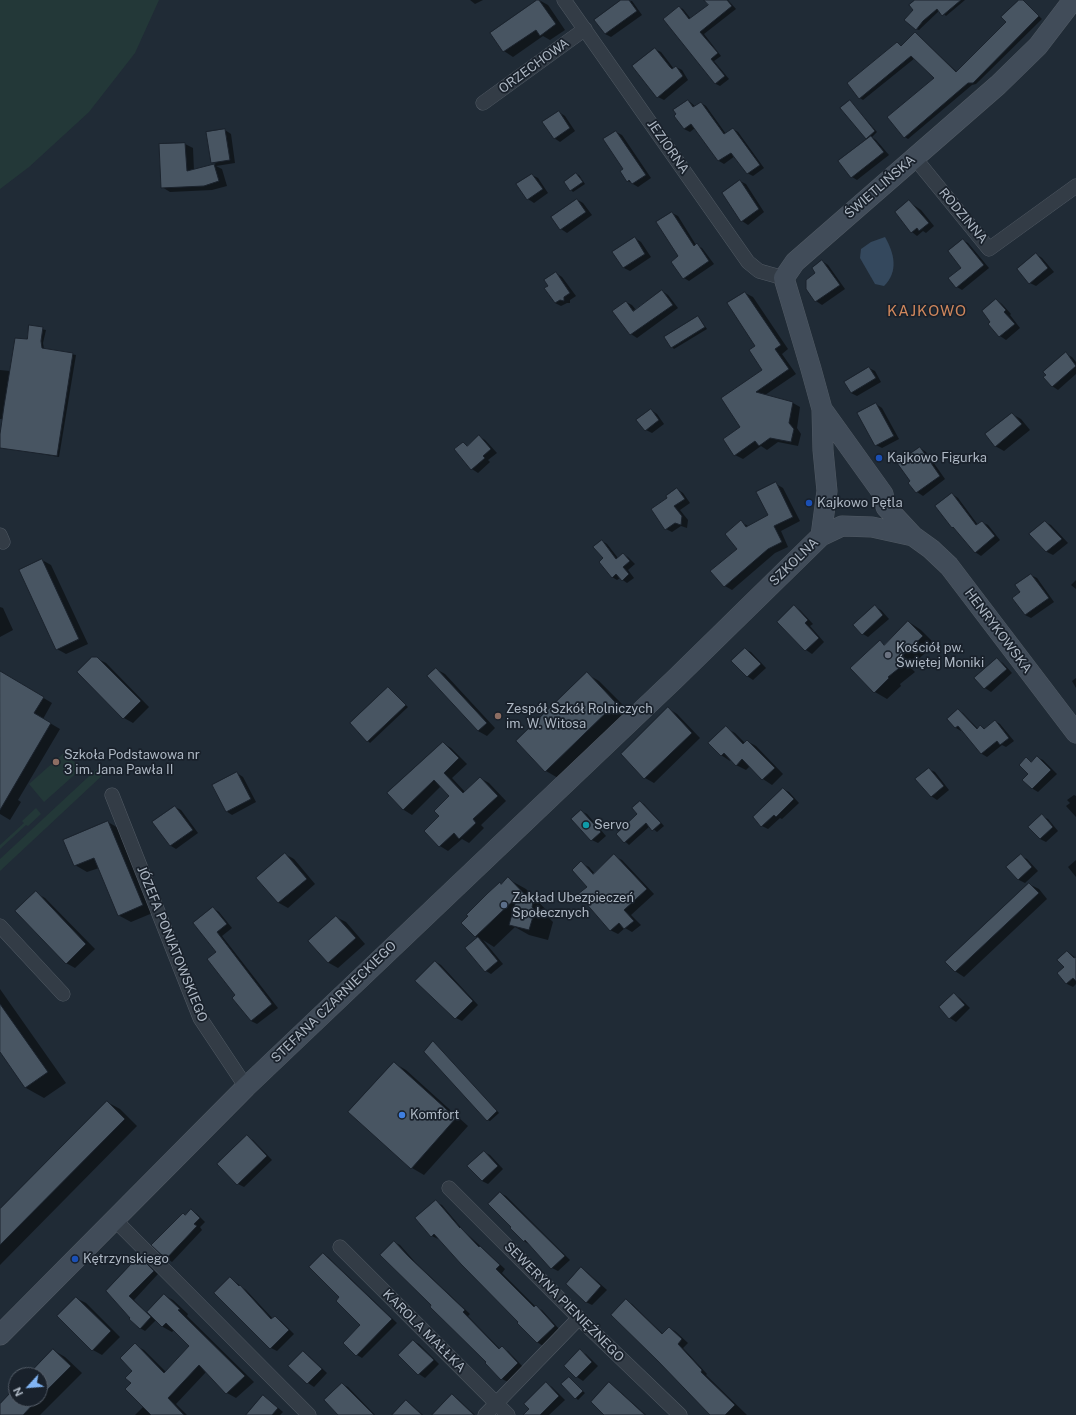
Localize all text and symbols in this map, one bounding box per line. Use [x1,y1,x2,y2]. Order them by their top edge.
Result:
street label: ORZECHOWA [496,35,572,97]
street label: JEZIORNA [644,117,692,177]
street label: ŚWIETLIŃSKA [842,152,918,222]
street label: RODZINNA [935,185,991,247]
district label: KAJKOWO [887,302,967,320]
place label: Kajkowo Figurka [887,450,987,466]
marker: Kajkowo Figurka [874,453,884,463]
place label: Kajkowo Pętla [817,495,903,511]
marker: Kajkowo Pętla [804,498,814,508]
street label: SZKOLNA [766,535,822,589]
street label: HENRYKOWSKA [961,586,1035,676]
place label: Kościół pw. Świętej Moniki [896,640,984,671]
marker: Kościół pw. Świętej Moniki [883,650,893,660]
place label: Zespół Szkół Rolniczych im. W. Witosa [506,701,653,732]
marker: Zespół Szkół Rolniczych im. W. Witosa [493,711,503,721]
place label: Szkoła Podstawowa nr 3 im. Jana Pawła II [64,747,200,778]
marker: Szkoła Podstawowa nr 3 im. Jana Pawła II [51,757,61,767]
place label: Servo [594,817,629,833]
marker: Servo [581,820,591,830]
street label: JÓZEFA PONIATOWSKIEGO [134,864,210,1024]
place label: Zakład Ubezpieczeń Społecznych [512,890,634,921]
marker: Zakład Ubezpieczeń Społecznych [499,900,509,910]
street label: STEFANA CZARNIECKIEGO [268,938,400,1066]
place label: Komfort [410,1107,459,1123]
marker: Komfort [397,1110,407,1120]
street label: SEWERYNA PIENIĘŻNEGO [501,1239,627,1365]
place label: Kętrzynskiego [83,1251,169,1267]
marker: Kętrzynskiego [70,1254,80,1264]
street label: KAROLA MAŁŁKA [379,1286,469,1376]
north arrow [8,1367,48,1407]
text: N [11,1385,25,1398]

